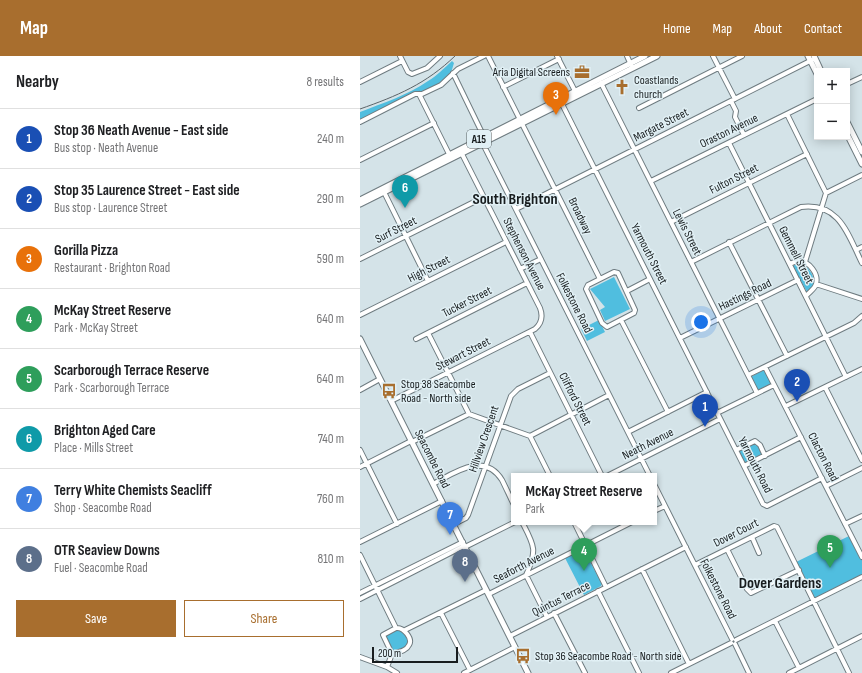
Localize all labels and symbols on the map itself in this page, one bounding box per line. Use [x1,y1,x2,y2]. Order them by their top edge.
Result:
office icon: Aria Digital Screens [573,63,591,81]
place label: Aria Digital Screens [492,65,570,80]
place label: Coastlands church [634,73,679,102]
church icon: Coastlands church [613,78,631,96]
pin: 3 [543,82,569,115]
street label: Margate Street [631,105,691,145]
street label: Oraston Avenue [697,110,761,152]
road number: A15 [467,130,491,148]
street label: Fulton Street [707,160,761,198]
pin: 6 [392,175,418,208]
district label: South Brighton [472,190,558,209]
street label: Broadway [565,195,595,237]
street label: Lewis Street [669,206,705,258]
street label: Surf Street [373,213,420,247]
street label: Stephenson Avenue [499,215,549,293]
street label: Yarmouth Street [627,221,671,287]
street label: Gemmell Street [775,224,817,287]
street label: High Street [405,252,453,286]
street label: Folkestone Road [552,270,596,336]
street label: Hastings Road [716,276,774,314]
street label: Tucker Street [440,283,495,321]
your location [691,312,711,332]
street label: Stewart Street [433,334,493,374]
pin: 2 [784,369,810,402]
street label: Clifford Street [555,370,595,428]
place label: Stop 38 Seacombe Road - North side [401,377,476,406]
bus stop icon: Stop 38 Seacombe Road - North side [380,382,398,400]
pin: 1 [692,394,718,427]
street label: Hillview Crescent [466,403,503,474]
street label: Neath Avenue [620,425,676,463]
street label: Seacombe Road [411,427,453,491]
street label: Clacton Road [804,430,842,484]
street label: Yarmouth Road [734,434,776,496]
pin: 7 [437,502,463,535]
street label: Dover Court [711,515,761,551]
pin: 5 [817,535,843,568]
pin: 4 [571,538,597,571]
street label: Seaforth Avenue [491,543,557,587]
pin: 8 [452,549,478,582]
street label: Folkestone Road [696,556,740,622]
district label: Dover Gardens [739,574,821,593]
street label: Quintus Terrace [529,578,593,620]
scale bar [372,645,458,664]
bus stop icon: Stop 36 Seacombe Road - North side [514,647,532,665]
place label: Stop 36 Seacombe Road - North side [535,649,682,664]

